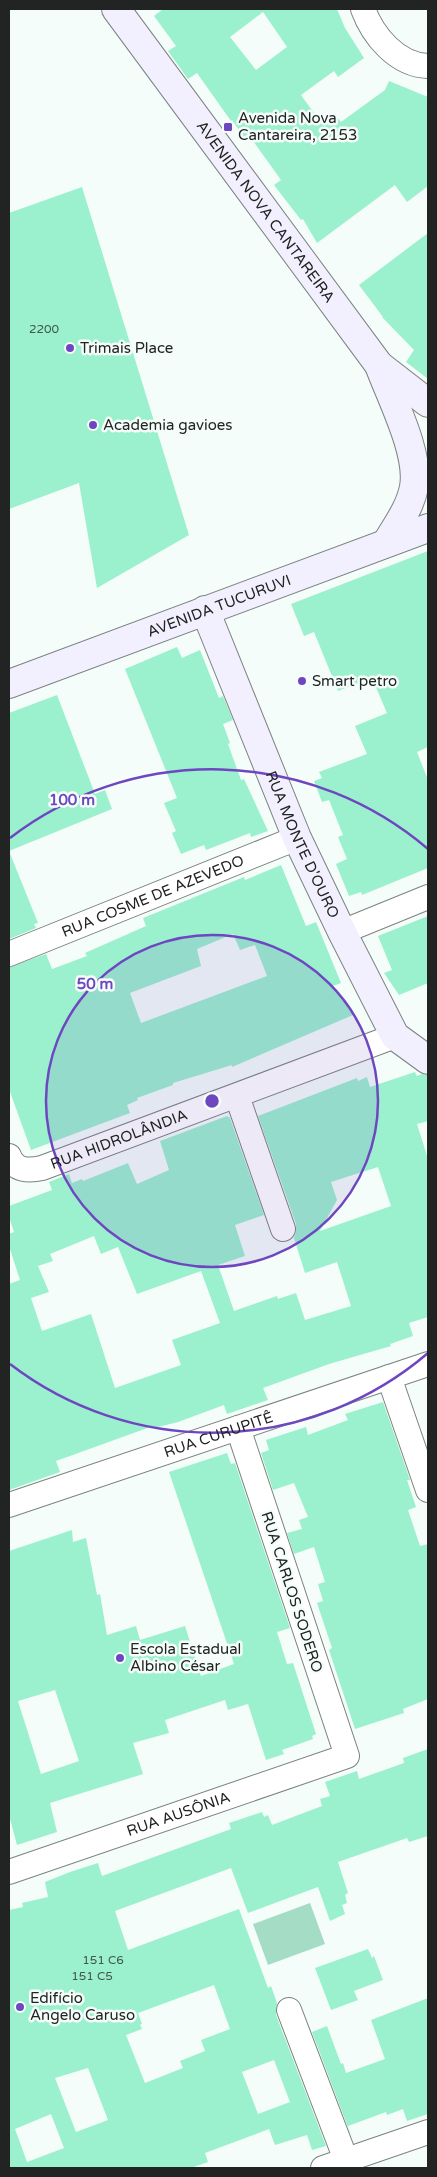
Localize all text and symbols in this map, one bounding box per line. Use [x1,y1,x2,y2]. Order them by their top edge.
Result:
place label: Avenida Nova Cantareira, 2153 [238,109,357,144]
street label: AVENIDA NOVA CANTAREIRA [193,117,339,306]
marker: Avenida Nova Cantareira, 2153 [222,121,234,133]
house number: 2200 [29,322,60,336]
place label: Trimais Place [80,339,173,357]
marker: Trimais Place [64,342,76,354]
place label: Academia gavioes [103,416,232,434]
marker: Academia gavioes [87,419,99,431]
street label: AVENIDA TUCURUVI [145,571,293,641]
place label: Smart petro [312,672,397,690]
marker: Smart petro [296,675,308,687]
street label: RUA MONTE D'OURO [262,768,343,921]
text: 100 m [49,791,95,809]
street label: RUA COSME DE AZEVEDO [59,851,247,941]
text: 50 m [77,975,113,993]
centre of rings [203,1092,221,1110]
street label: RUA HIDROLÂNDIA [48,1105,190,1173]
street label: RUA CURUPITÊ [162,1408,275,1461]
street label: RUA CARLOS SODERO [257,1509,327,1675]
place label: Escola Estadual Albino César [130,1640,241,1675]
marker: Escola Estadual Albino César [114,1652,126,1664]
street label: RUA AUSÔNIA [124,1788,232,1840]
house number: 151 C6 [82,1953,124,1967]
house number: 151 C5 [71,1969,113,1983]
place label: Edifício Angelo Caruso [30,1989,135,2024]
marker: Edifício Angelo Caruso [14,2001,26,2013]

